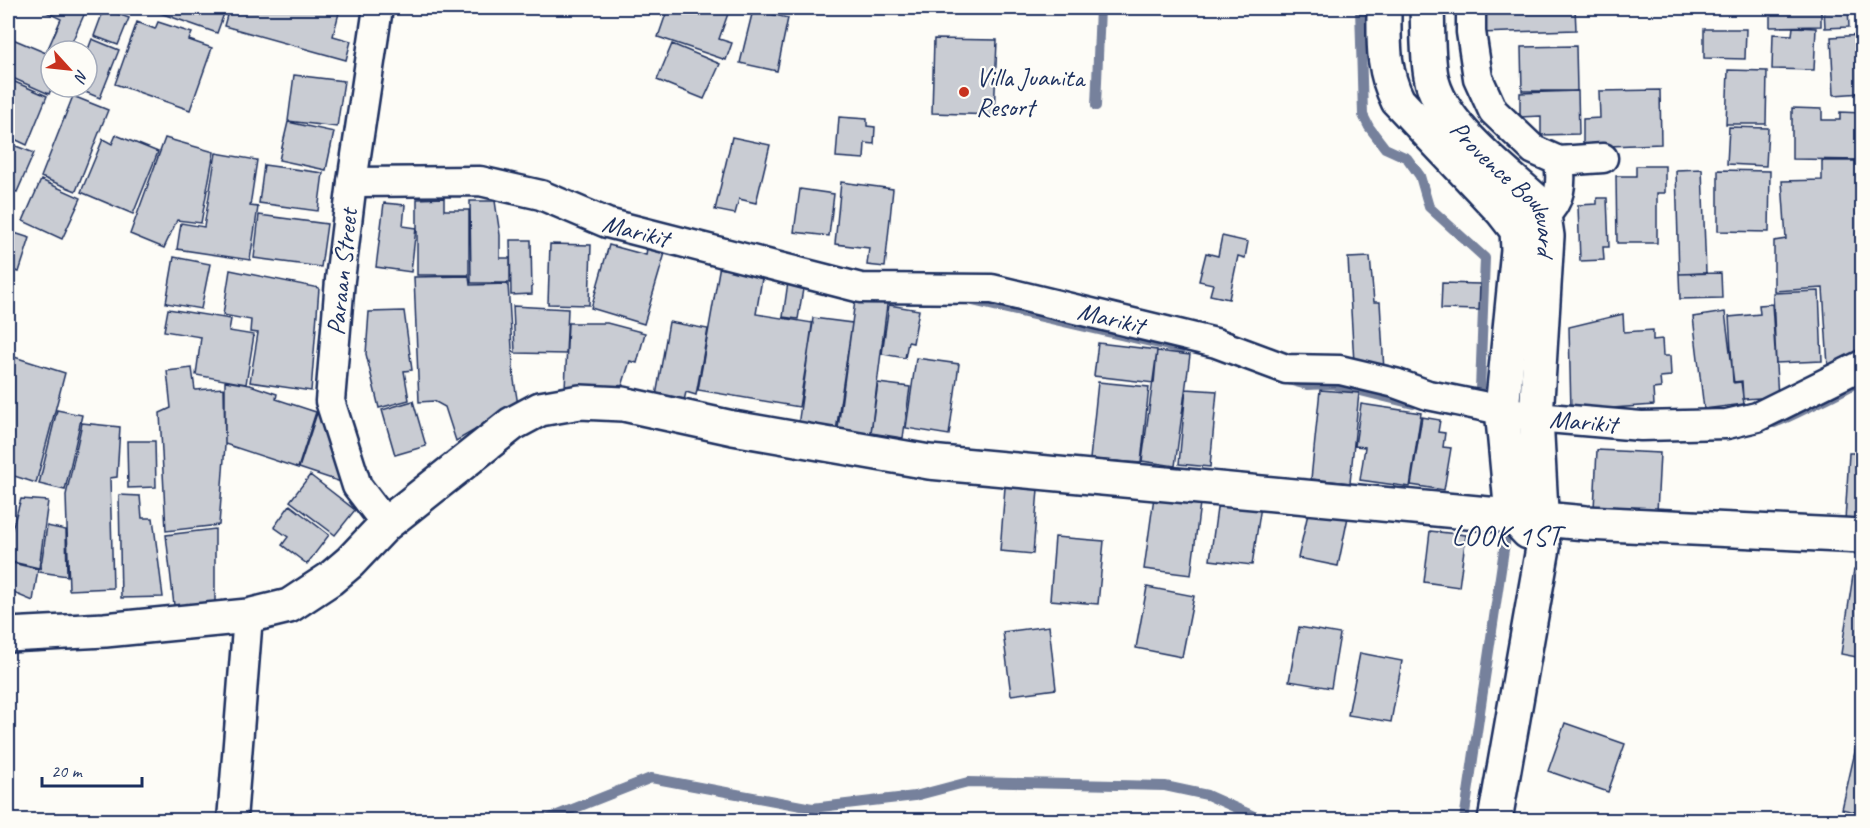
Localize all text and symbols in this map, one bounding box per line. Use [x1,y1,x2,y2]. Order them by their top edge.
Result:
north arrow [39,39,99,99]
place label: Villa Juanita Resort [976,61,1086,124]
text: N [69,66,93,87]
marker: Villa Juanita Resort [957,85,971,99]
street label: Provence Boulevard [1443,114,1564,260]
street label: Paraan Street [319,205,365,337]
street label: Marikit [599,206,676,256]
street label: Marikit [1075,294,1151,342]
street label: Marikit [1548,402,1622,441]
district label: LOOK 1ST [1452,518,1567,553]
scale bar [42,750,142,788]
text: 20 m [51,760,84,782]

